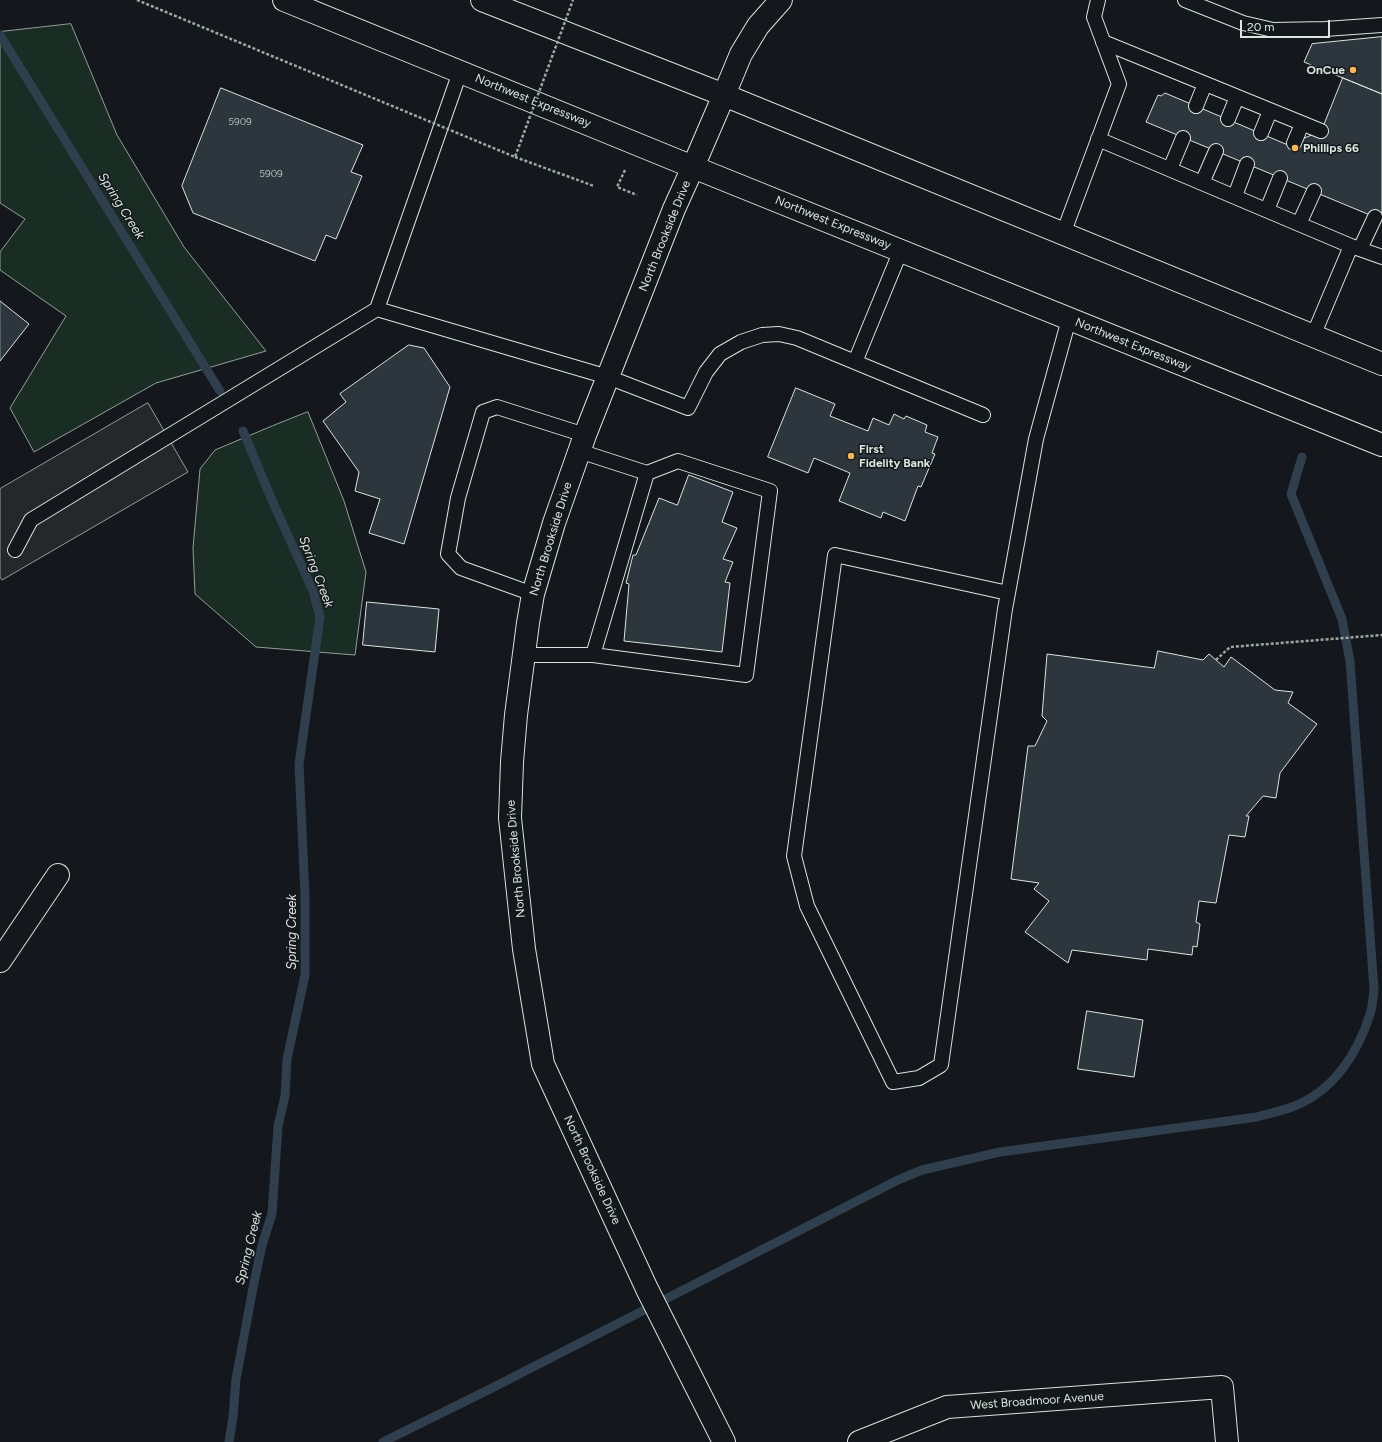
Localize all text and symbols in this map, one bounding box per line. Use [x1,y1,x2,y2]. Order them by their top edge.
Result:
scale bar [1242,12,1332,38]
text: 20 m [1247,20,1275,34]
place label: OnCue [1307,63,1345,77]
marker: OnCue [1348,65,1358,75]
street label: Northwest Expressway [473,71,593,131]
house number: 5909 [228,116,252,128]
place label: Phillips 66 [1303,141,1359,155]
marker: Phillips 66 [1290,143,1300,153]
house number: 5909 [259,168,283,180]
water label: Spring Creek [94,170,148,242]
street label: North Brookside Drive [636,178,694,294]
street label: Northwest Expressway [773,193,893,253]
street label: Northwest Expressway [1073,315,1193,375]
place label: First Fidelity Bank [859,442,930,470]
marker: First Fidelity Bank [846,451,856,461]
street label: North Brookside Drive [527,480,575,598]
water label: Spring Creek [295,534,337,610]
street label: North Brookside Drive [504,799,528,919]
water label: Spring Creek [284,894,300,970]
street label: North Brookside Drive [560,1113,624,1227]
water label: Spring Creek [232,1209,266,1287]
street label: West Broadmoor Avenue [970,1389,1104,1413]

